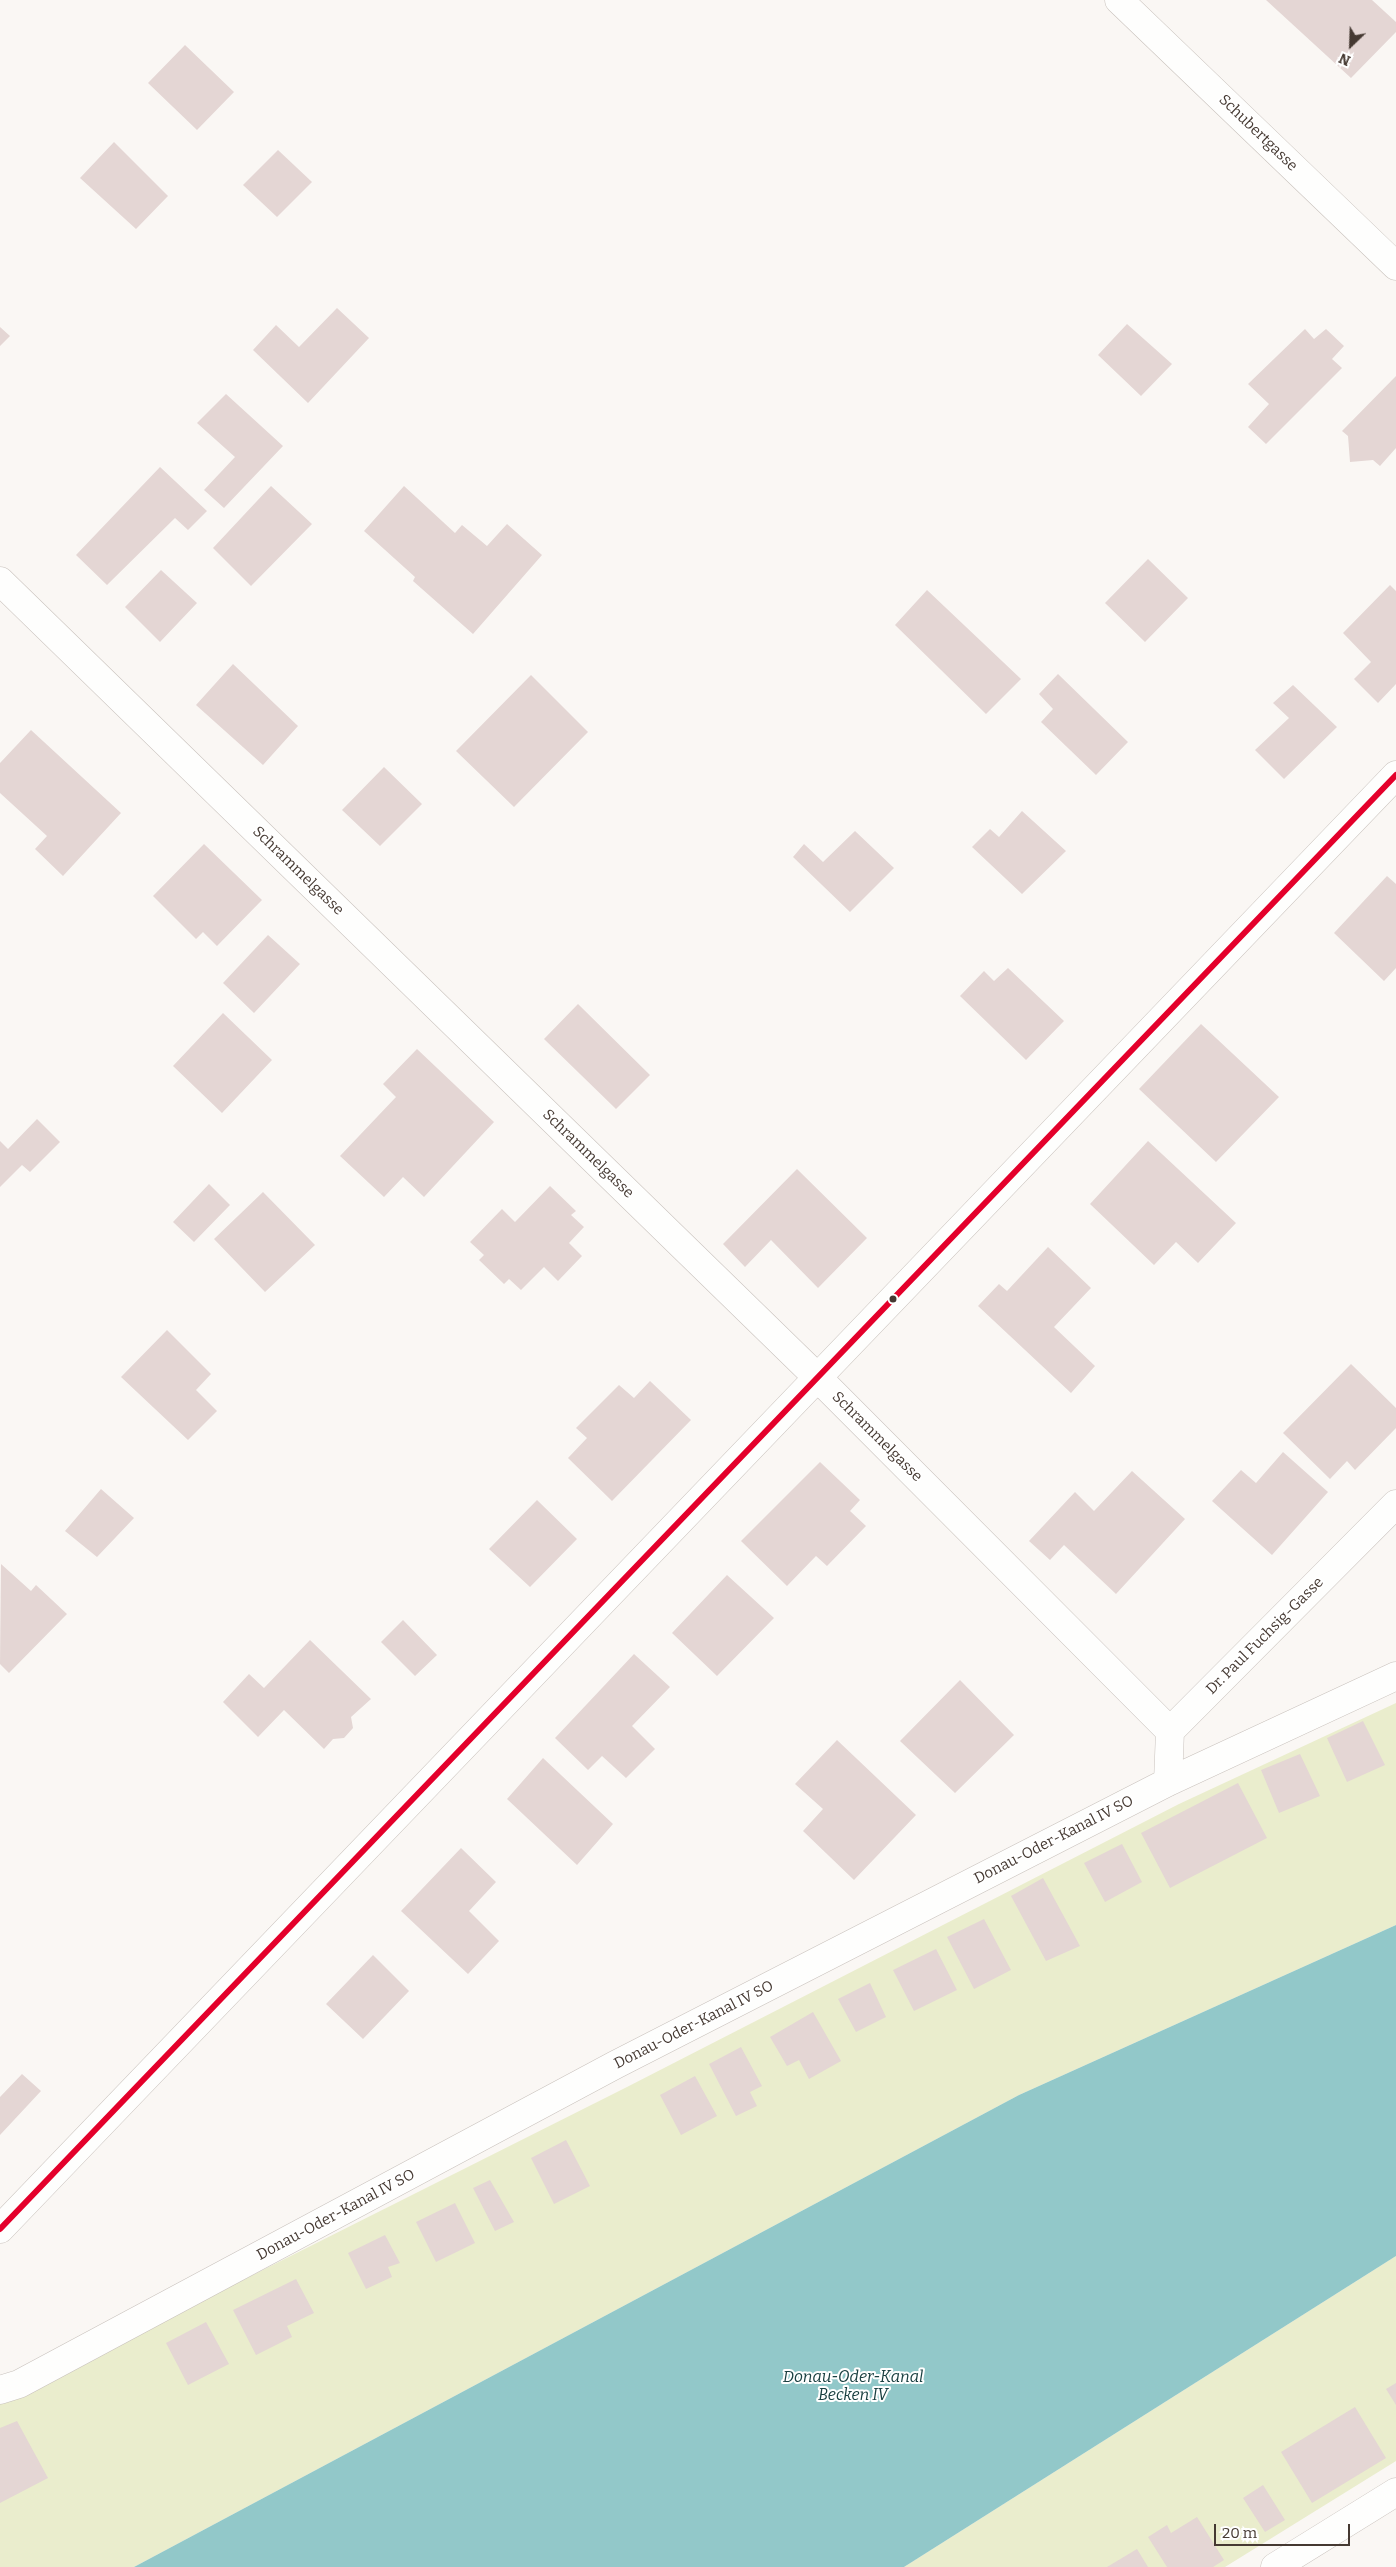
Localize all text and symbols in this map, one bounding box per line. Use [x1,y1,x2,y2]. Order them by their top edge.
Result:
north arrow [1326,20,1376,70]
text: N [1336,49,1353,69]
street label: Schubertgasse [1215,91,1301,175]
street label: Schrammelgasse [249,823,347,919]
street label: Schrammelgasse [539,1106,637,1202]
unlabelled marker [888,1294,898,1304]
street label: Schrammelgasse [828,1388,926,1486]
street label: Dr. Paul Fuchsig-Gasse [1203,1574,1327,1698]
street label: Donau-Oder-Kanal IV SO [971,1792,1137,1888]
street label: Donau-Oder-Kanal IV SO [611,1977,777,2073]
street label: Donau-Oder-Kanal IV SO [254,2166,418,2264]
water label: Donau-Oder-Kanal Becken IV [783,2368,923,2406]
scale bar [1216,2514,1352,2546]
text: 20 m [1222,2524,1257,2542]

